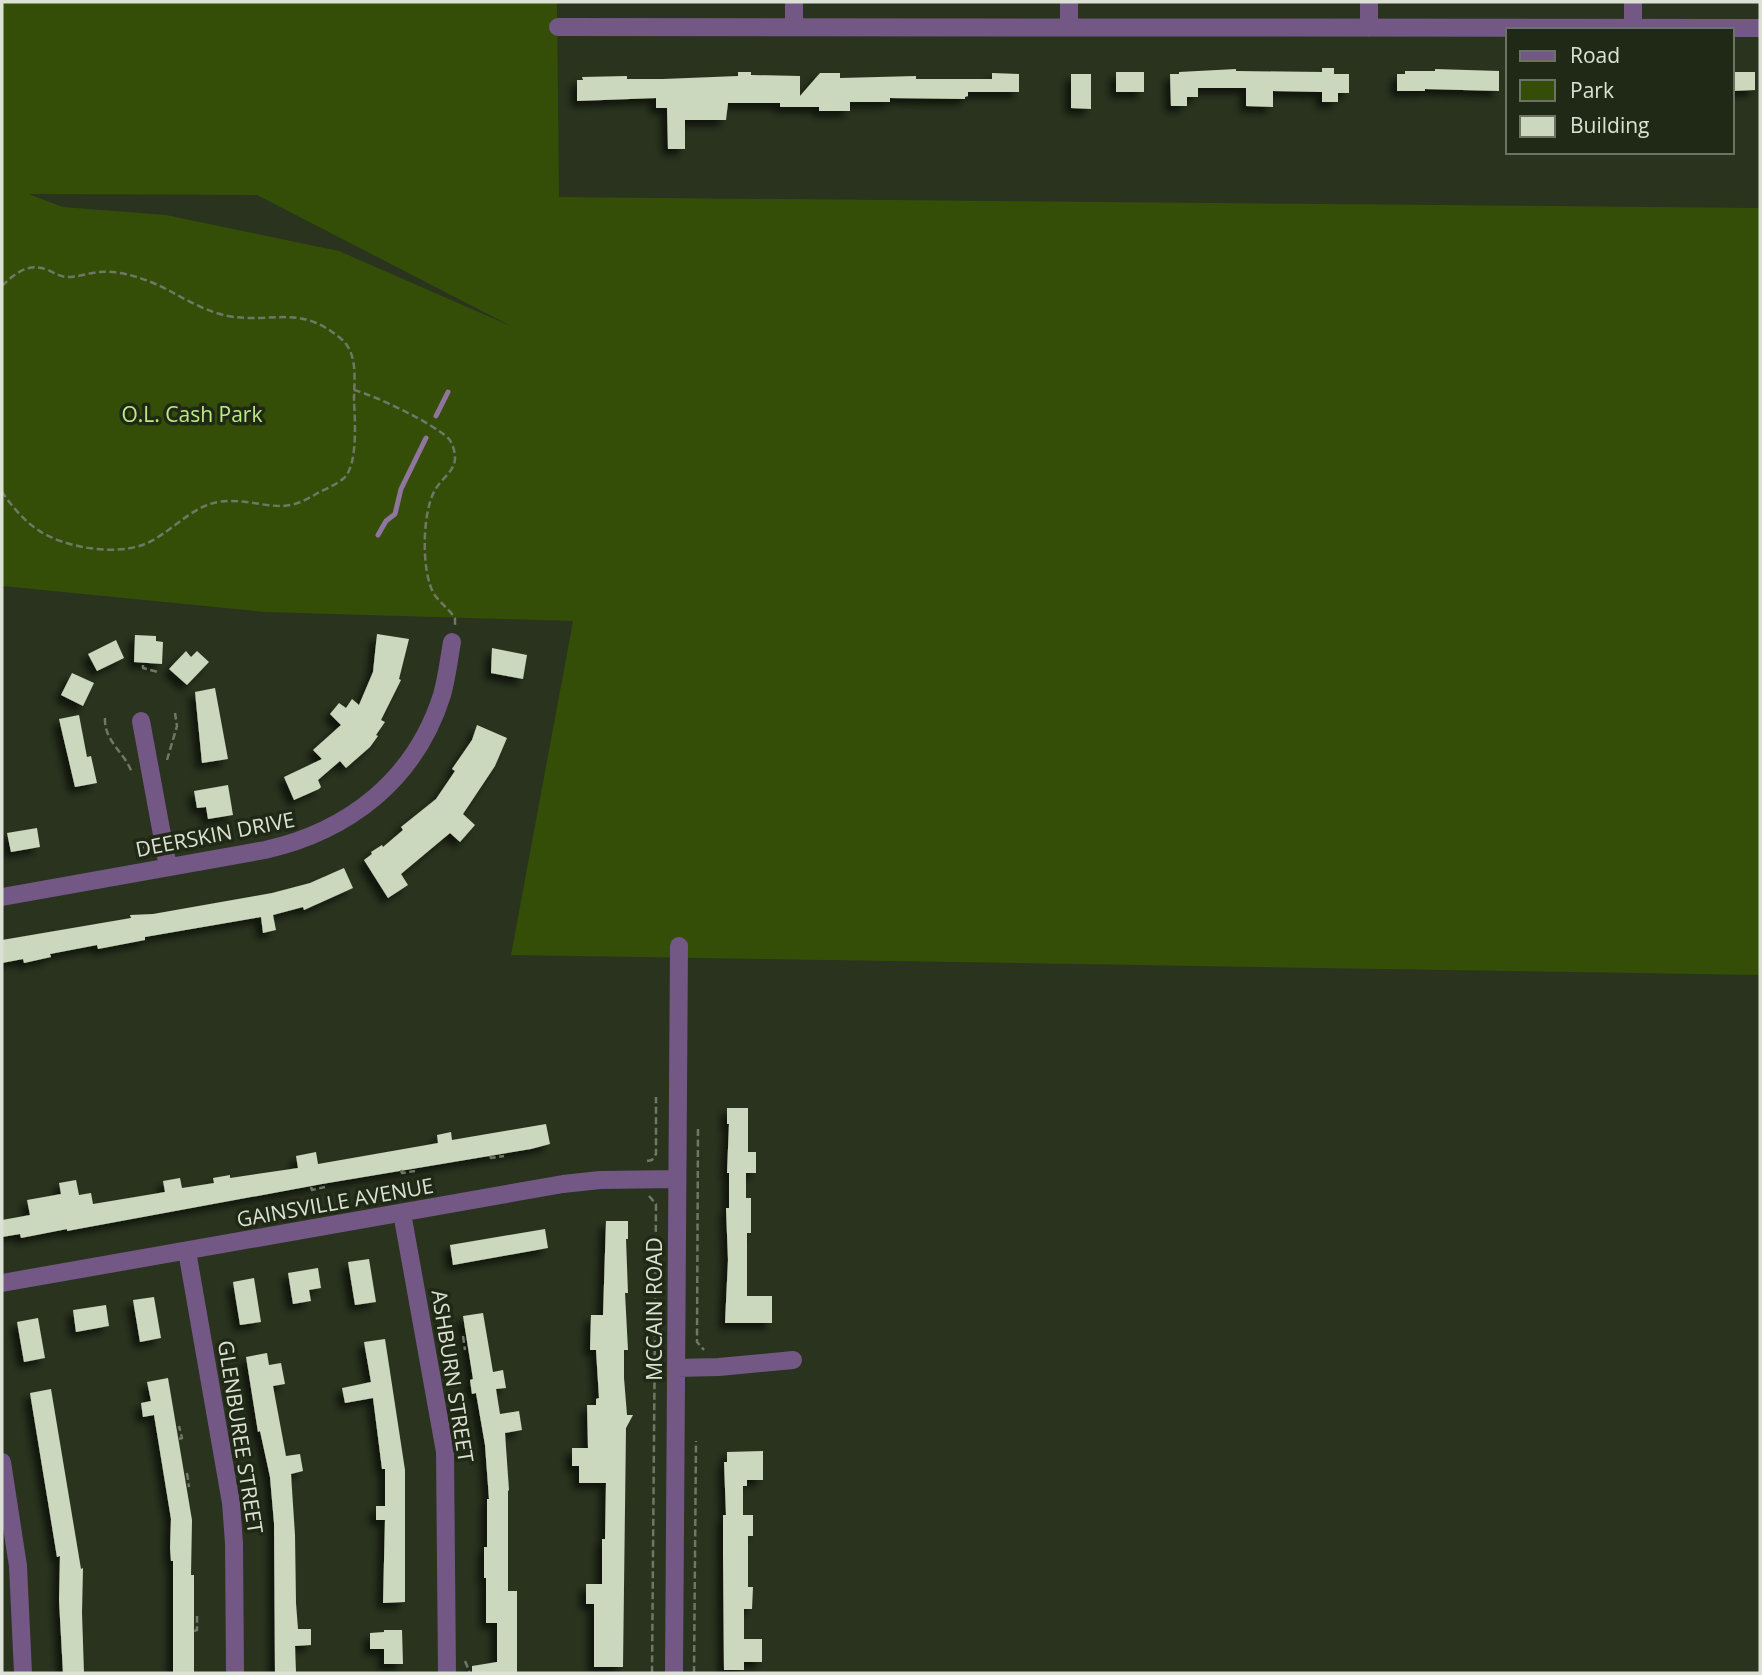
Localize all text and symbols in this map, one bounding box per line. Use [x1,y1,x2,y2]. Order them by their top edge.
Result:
legend [1506,28,1734,154]
text: Road [1570,41,1620,69]
text: Park [1570,76,1614,104]
text: Building [1570,111,1649,139]
park label: O.L. Cash Park [122,400,262,428]
street label: DEERSKIN DRIVE [133,805,297,863]
street label: GAINSVILLE AVENUE [234,1171,436,1233]
street label: MCCAIN ROAD [640,1237,668,1381]
street label: ASHBURN STREET [426,1288,481,1465]
street label: GLENBUREE STREET [212,1338,270,1536]

